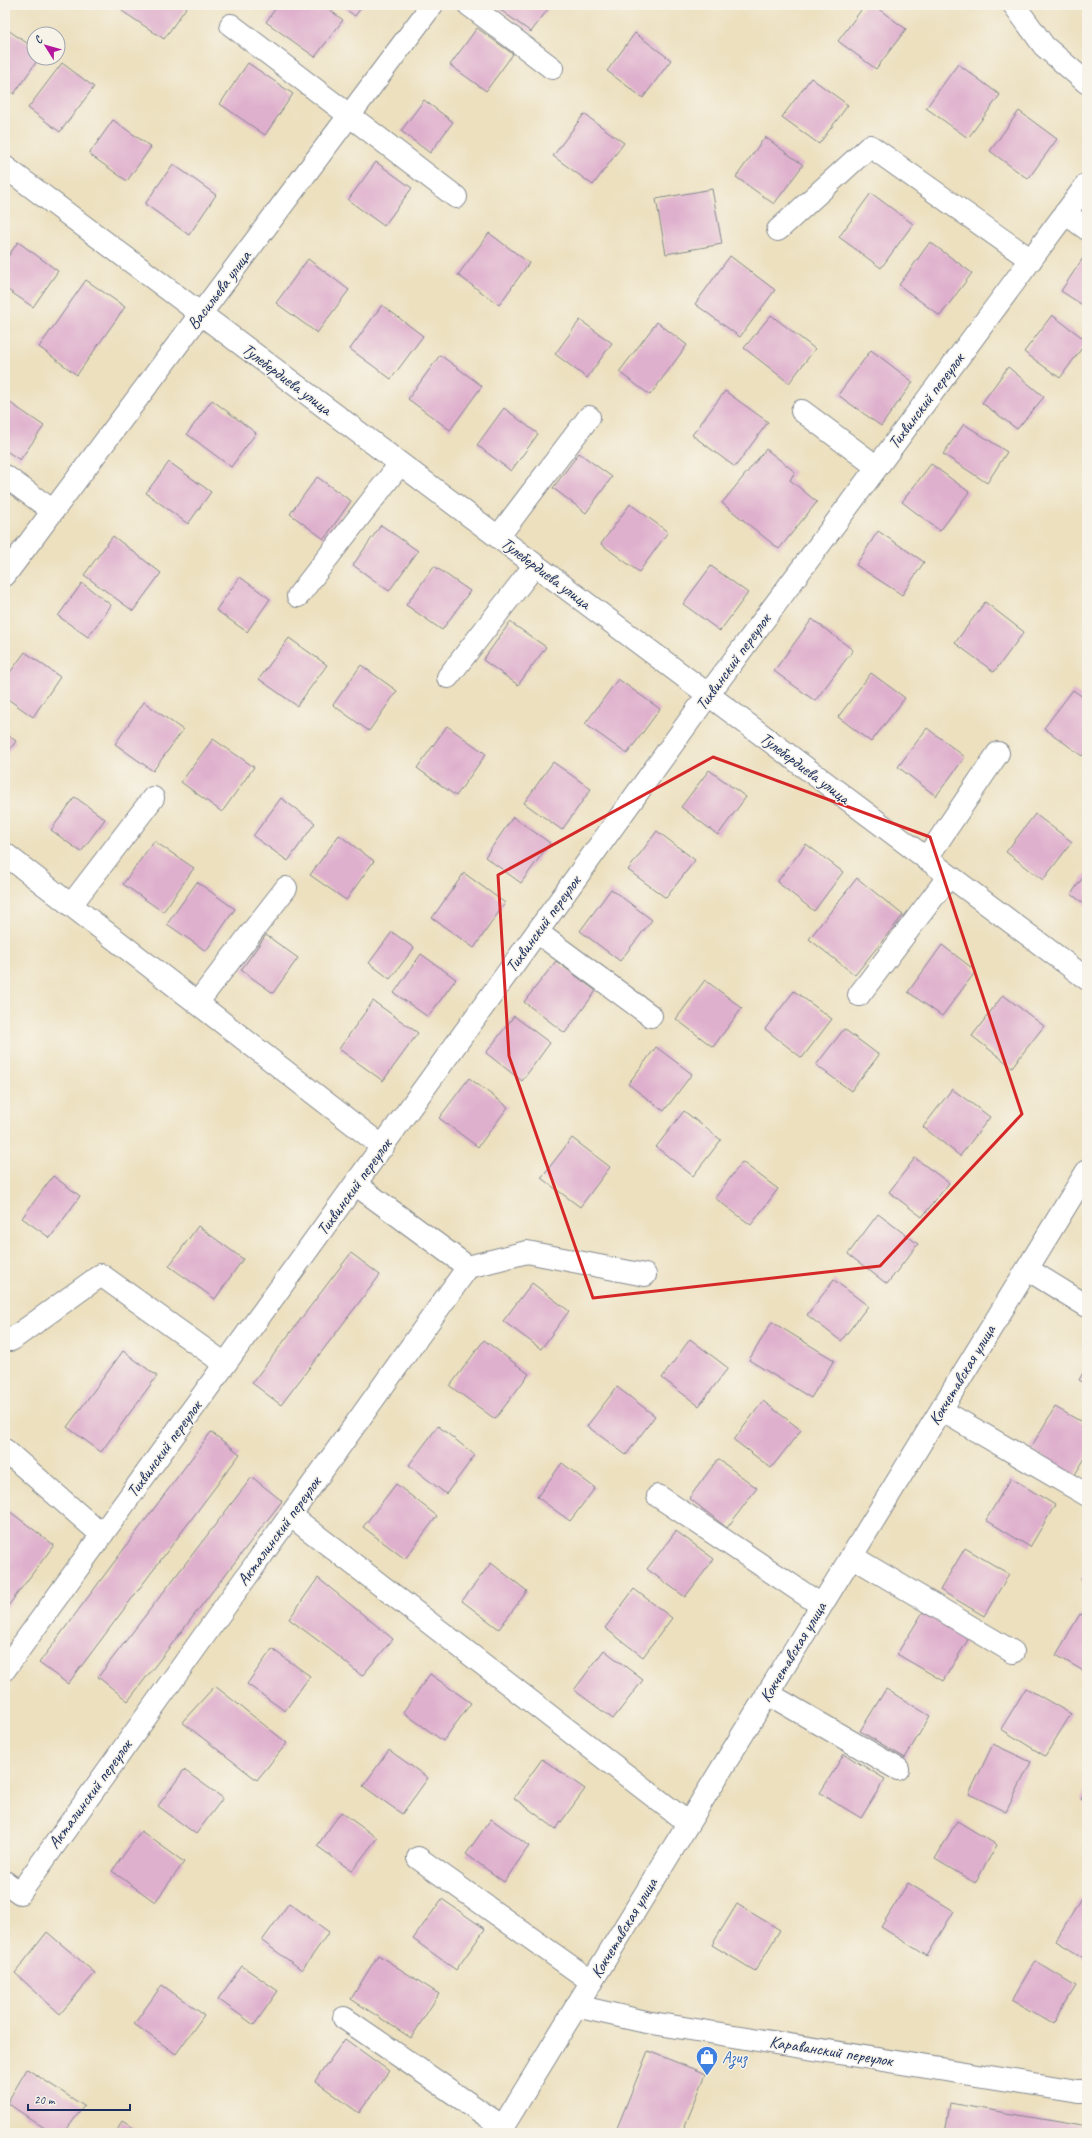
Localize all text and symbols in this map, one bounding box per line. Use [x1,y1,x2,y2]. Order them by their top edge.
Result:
north arrow [26,26,66,66]
text: С [31,32,46,46]
street label: Васильева улица [182,245,257,334]
street label: Тулебердиева улица [238,338,338,421]
street label: Тихвинский переулок [883,348,970,453]
street label: Тулебердиева улица [497,532,597,615]
street label: Тихвинский переулок [691,608,776,714]
street label: Тулебердиева улица [756,727,856,810]
street label: Тихвинский переулок [501,870,586,976]
street label: Тихвинский переулок [312,1133,397,1239]
street label: Кокчетавская улица [924,1320,1001,1429]
street label: Тихвинский переулок [122,1395,207,1501]
street label: Акталинский переулок [232,1471,327,1590]
street label: Кокчетавская улица [755,1597,832,1706]
street label: Акталинский переулок [43,1734,138,1853]
street label: Кокчетавская улица [586,1873,663,1982]
street label: Караванский переулок [768,2031,896,2071]
shop icon: Азиз [694,2044,720,2077]
place label: Азиз [722,2047,748,2069]
scale bar [28,2086,130,2112]
text: 20 m [34,2092,56,2108]

